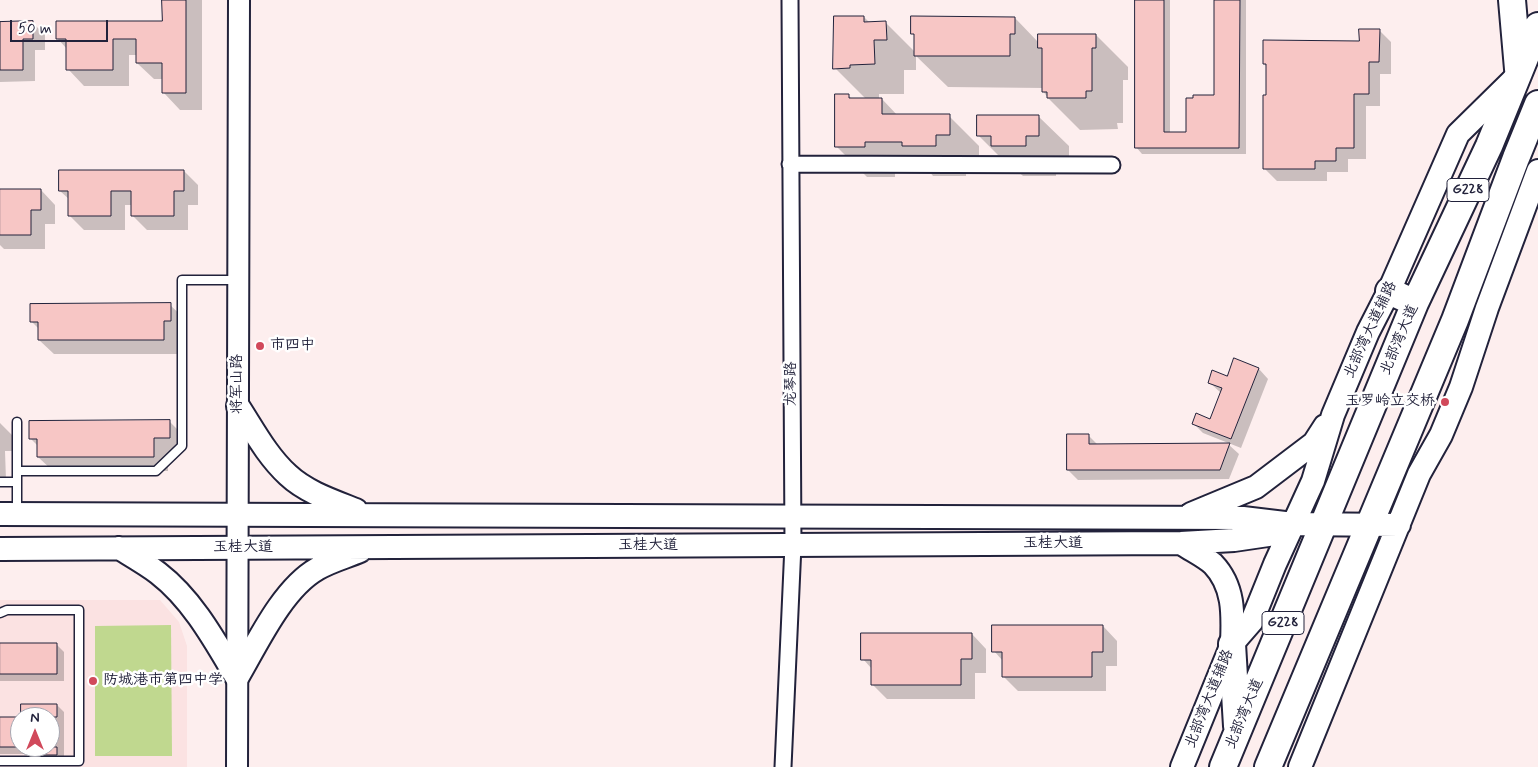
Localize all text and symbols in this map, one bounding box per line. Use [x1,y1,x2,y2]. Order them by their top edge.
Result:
scale bar [12,10,110,42]
text: 50 m [18,19,52,39]
road number: G228 [1447,178,1489,202]
street label: 北部湾大道辅路 [1341,279,1401,381]
street label: 北部湾大道 [1377,302,1423,378]
place label: 市四中 [270,337,315,355]
marker: 市四中 [254,340,266,352]
street label: 将军山路 [229,354,247,414]
street label: 龙琴路 [783,362,801,406]
place label: 玉罗岭立交桥 [1345,393,1435,411]
marker: 玉罗岭立交桥 [1439,396,1451,408]
street label: 玉桂大道 [1023,535,1083,553]
street label: 玉桂大道 [618,537,678,555]
street label: 玉桂大道 [213,539,273,557]
road number: G228 [1262,612,1304,634]
street label: 北部湾大道辅路 [1182,647,1238,751]
place label: 防城港市第四中学 [103,672,223,690]
marker: 防城港市第四中学 [87,675,99,687]
street label: 北部湾大道 [1222,676,1268,752]
north arrow [10,707,60,757]
text: N [30,709,40,727]

